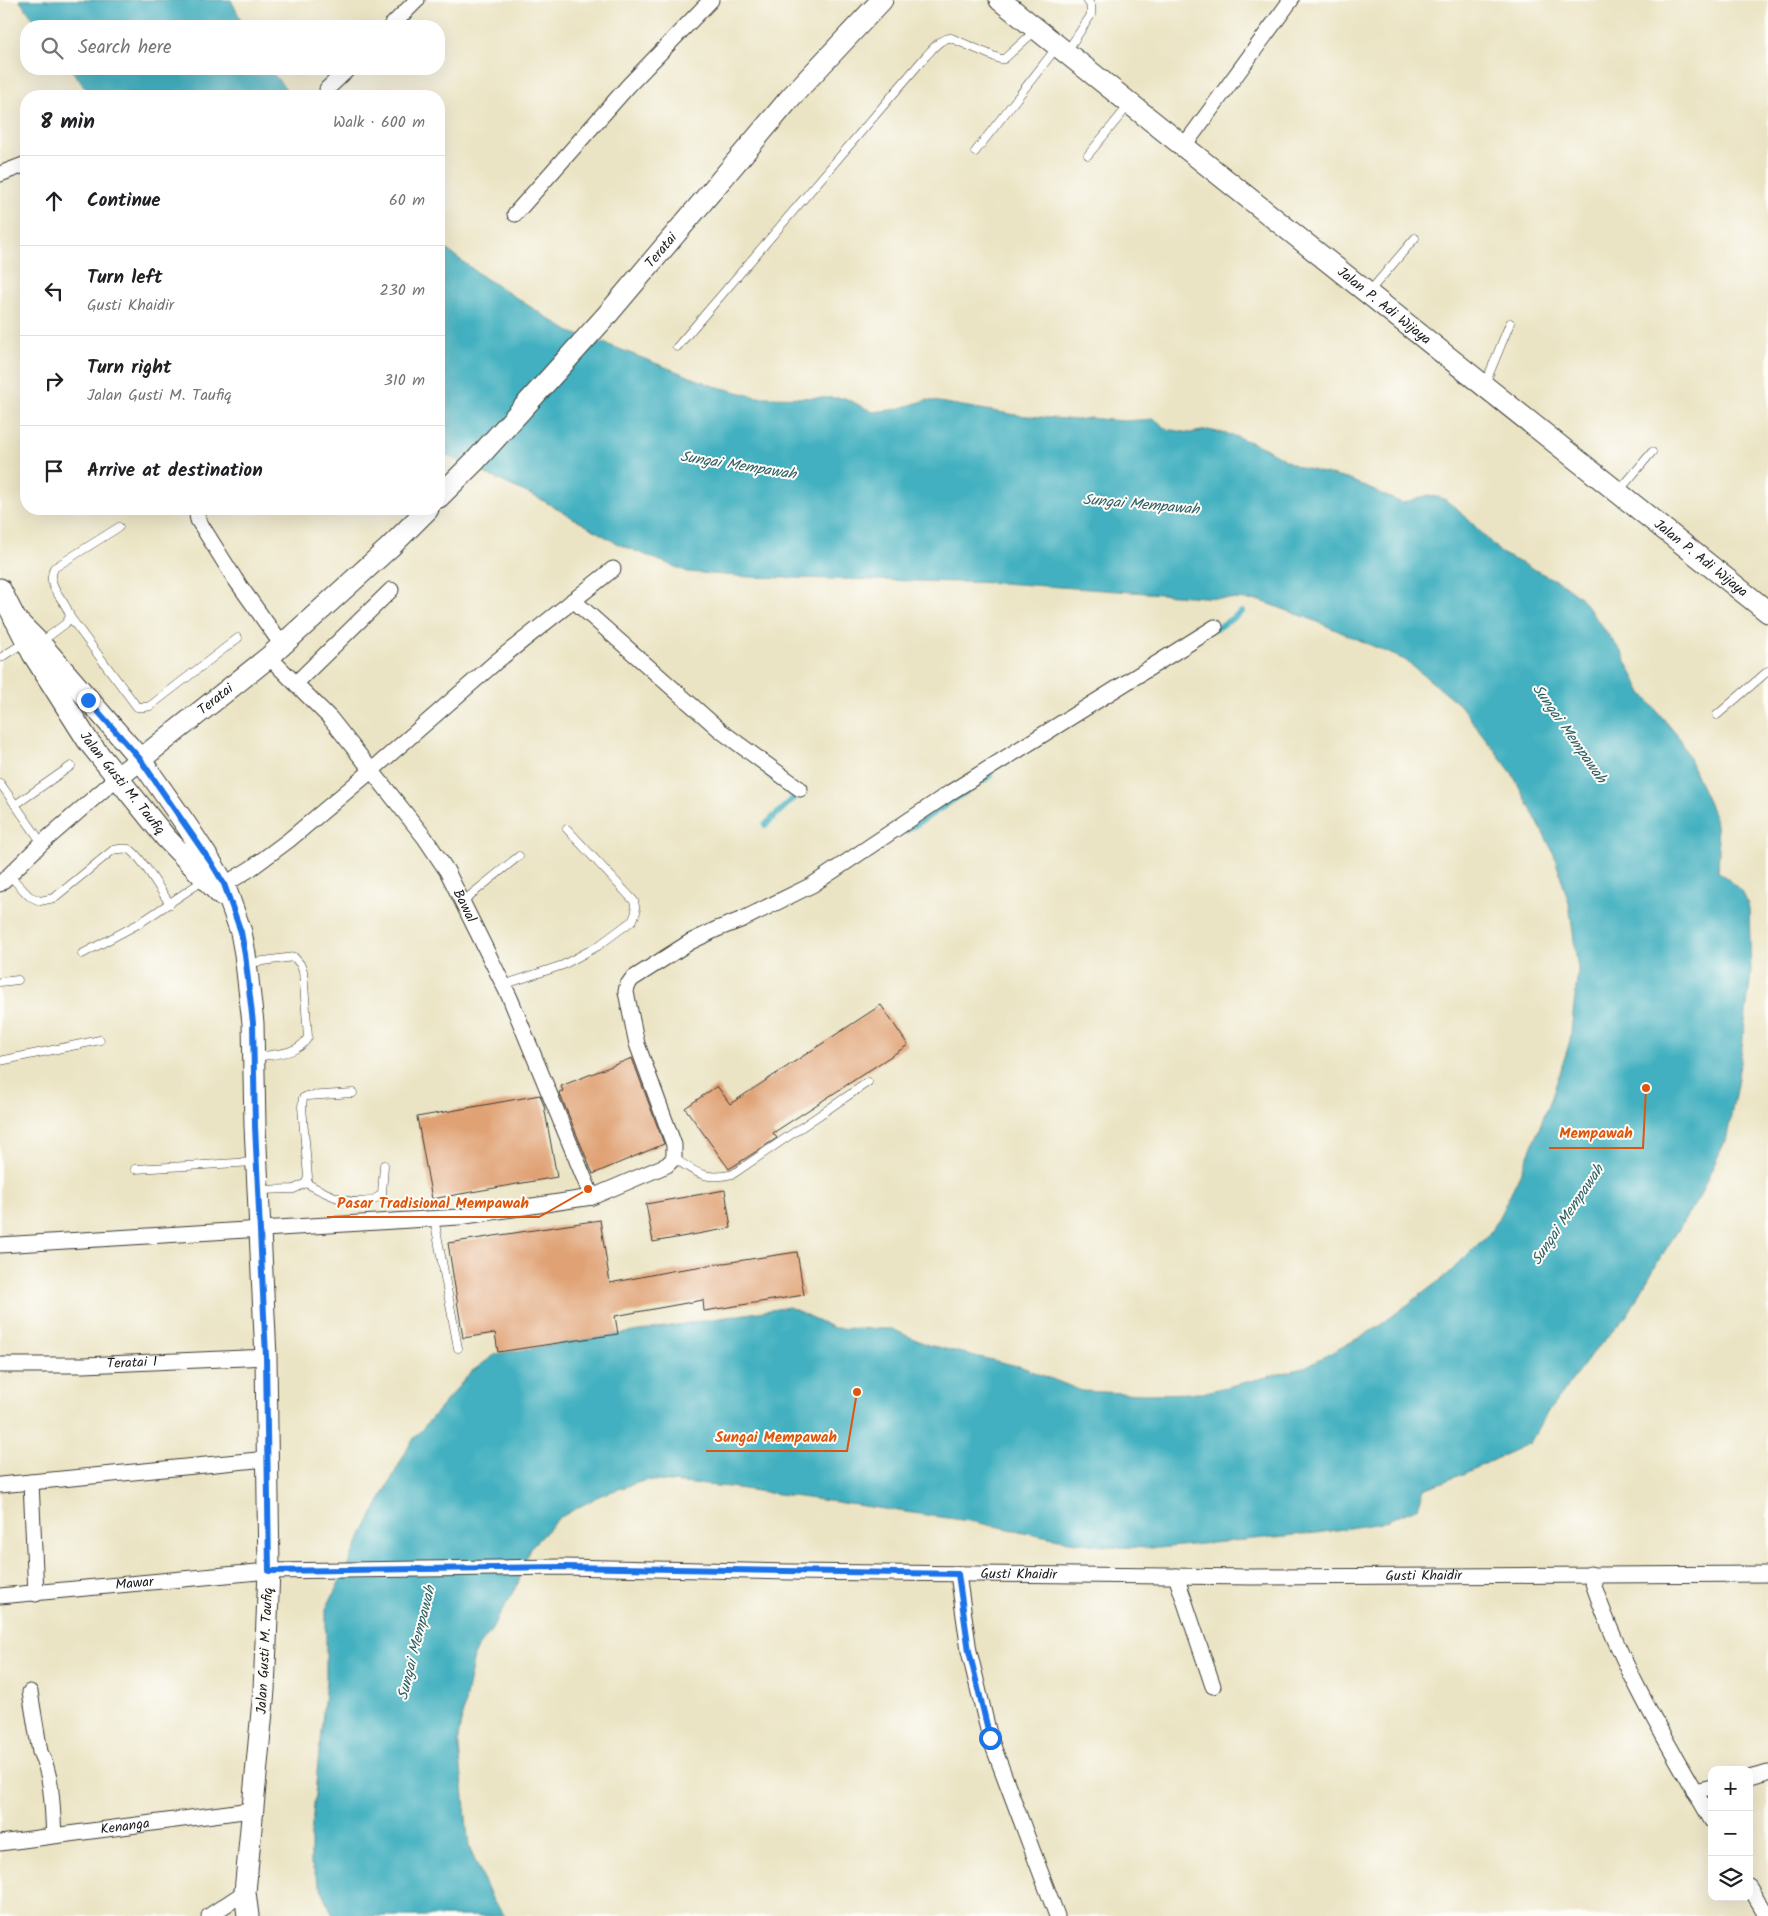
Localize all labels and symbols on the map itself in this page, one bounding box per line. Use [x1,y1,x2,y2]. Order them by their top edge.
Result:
street label: Teratai [640,228,683,273]
street label: Jalan P. Adi Wijaya [1332,262,1436,350]
water label: Sungai Mempawah [678,445,800,487]
water label: Sungai Mempawah [1082,488,1202,522]
street label: Jalan P. Adi Wijaya [1649,514,1753,603]
street label: Teratai [193,678,239,721]
water label: Sungai Mempawah [1526,679,1613,790]
route end [77,689,100,712]
street label: Jalan Gusti M. Taufiq [74,727,170,840]
street label: Bawal [447,885,482,927]
callout: Mempawah [1549,1118,1643,1148]
text: Mempawah [1559,1122,1633,1146]
water label: Sungai Mempawah [1525,1158,1612,1270]
callout: Pasar Tradisional Mempawah [327,1187,539,1217]
text: Pasar Tradisional Mempawah [337,1192,529,1216]
street label: Teratai 1 [106,1351,158,1375]
callout: Sungai Mempawah [706,1421,847,1451]
text: Sungai Mempawah [715,1426,837,1450]
street label: Gusti Khaidir [980,1563,1058,1586]
street label: Gusti Khaidir [1385,1565,1463,1587]
street label: Mawar [114,1571,156,1596]
water label: Sungai Mempawah [391,1582,443,1703]
street label: Jalan Gusti M. Taufiq [251,1587,279,1715]
route start [979,1727,1002,1750]
street label: Kenanga [99,1812,151,1841]

